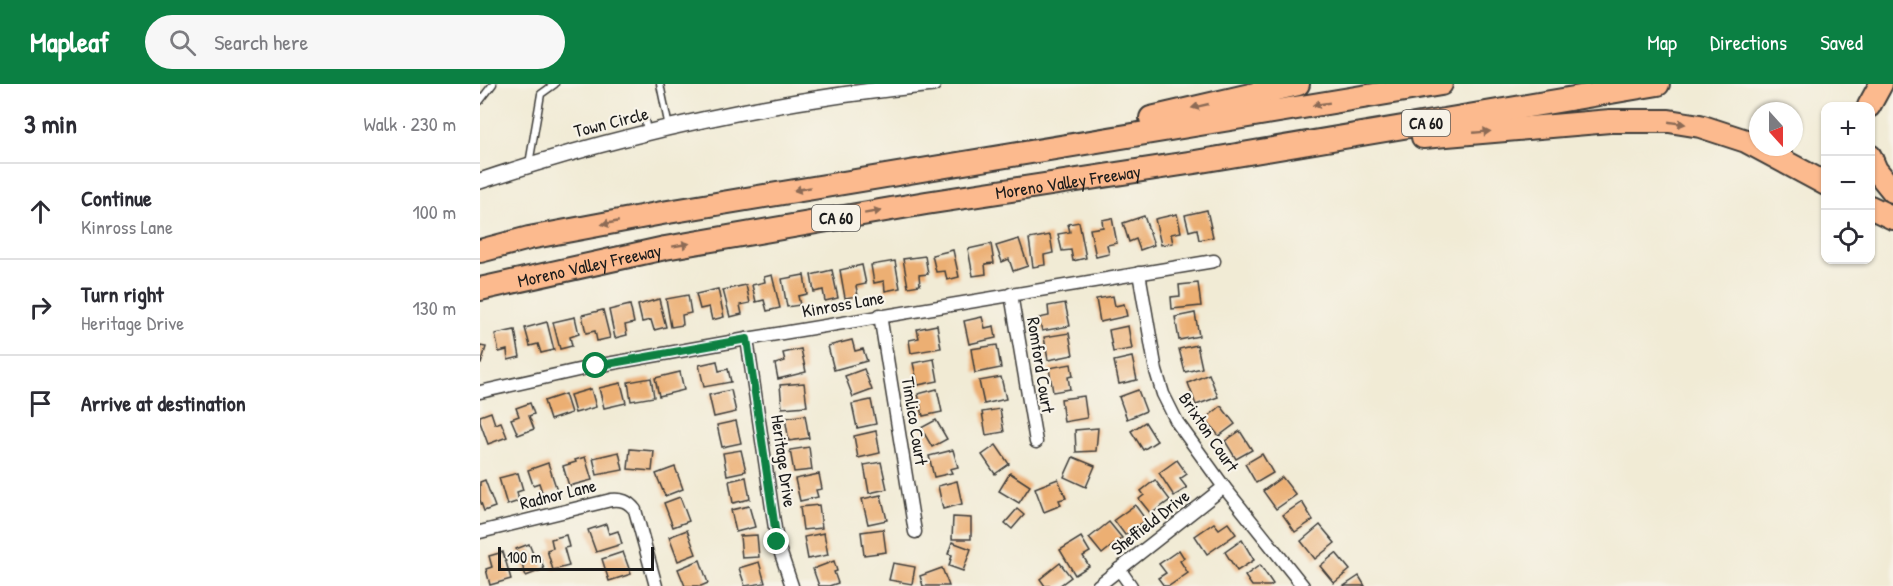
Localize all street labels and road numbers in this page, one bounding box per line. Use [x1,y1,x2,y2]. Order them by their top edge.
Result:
street label: Town Circle [571,101,651,143]
road number: CA 60 [1402,110,1450,136]
street label: Moreno Valley Freeway [994,158,1143,205]
road number: CA 60 [812,205,860,231]
street label: Moreno Valley Freeway [515,237,664,293]
street label: Kinross Lane [800,284,886,324]
street label: Romford Court [1021,315,1061,416]
street label: Timlico Court [896,375,934,468]
street label: Brixton Court [1173,387,1245,478]
street label: Heritage Drive [765,413,803,509]
street label: Radnor Lane [517,472,599,516]
street label: Sheffield Drive [1105,483,1195,561]

